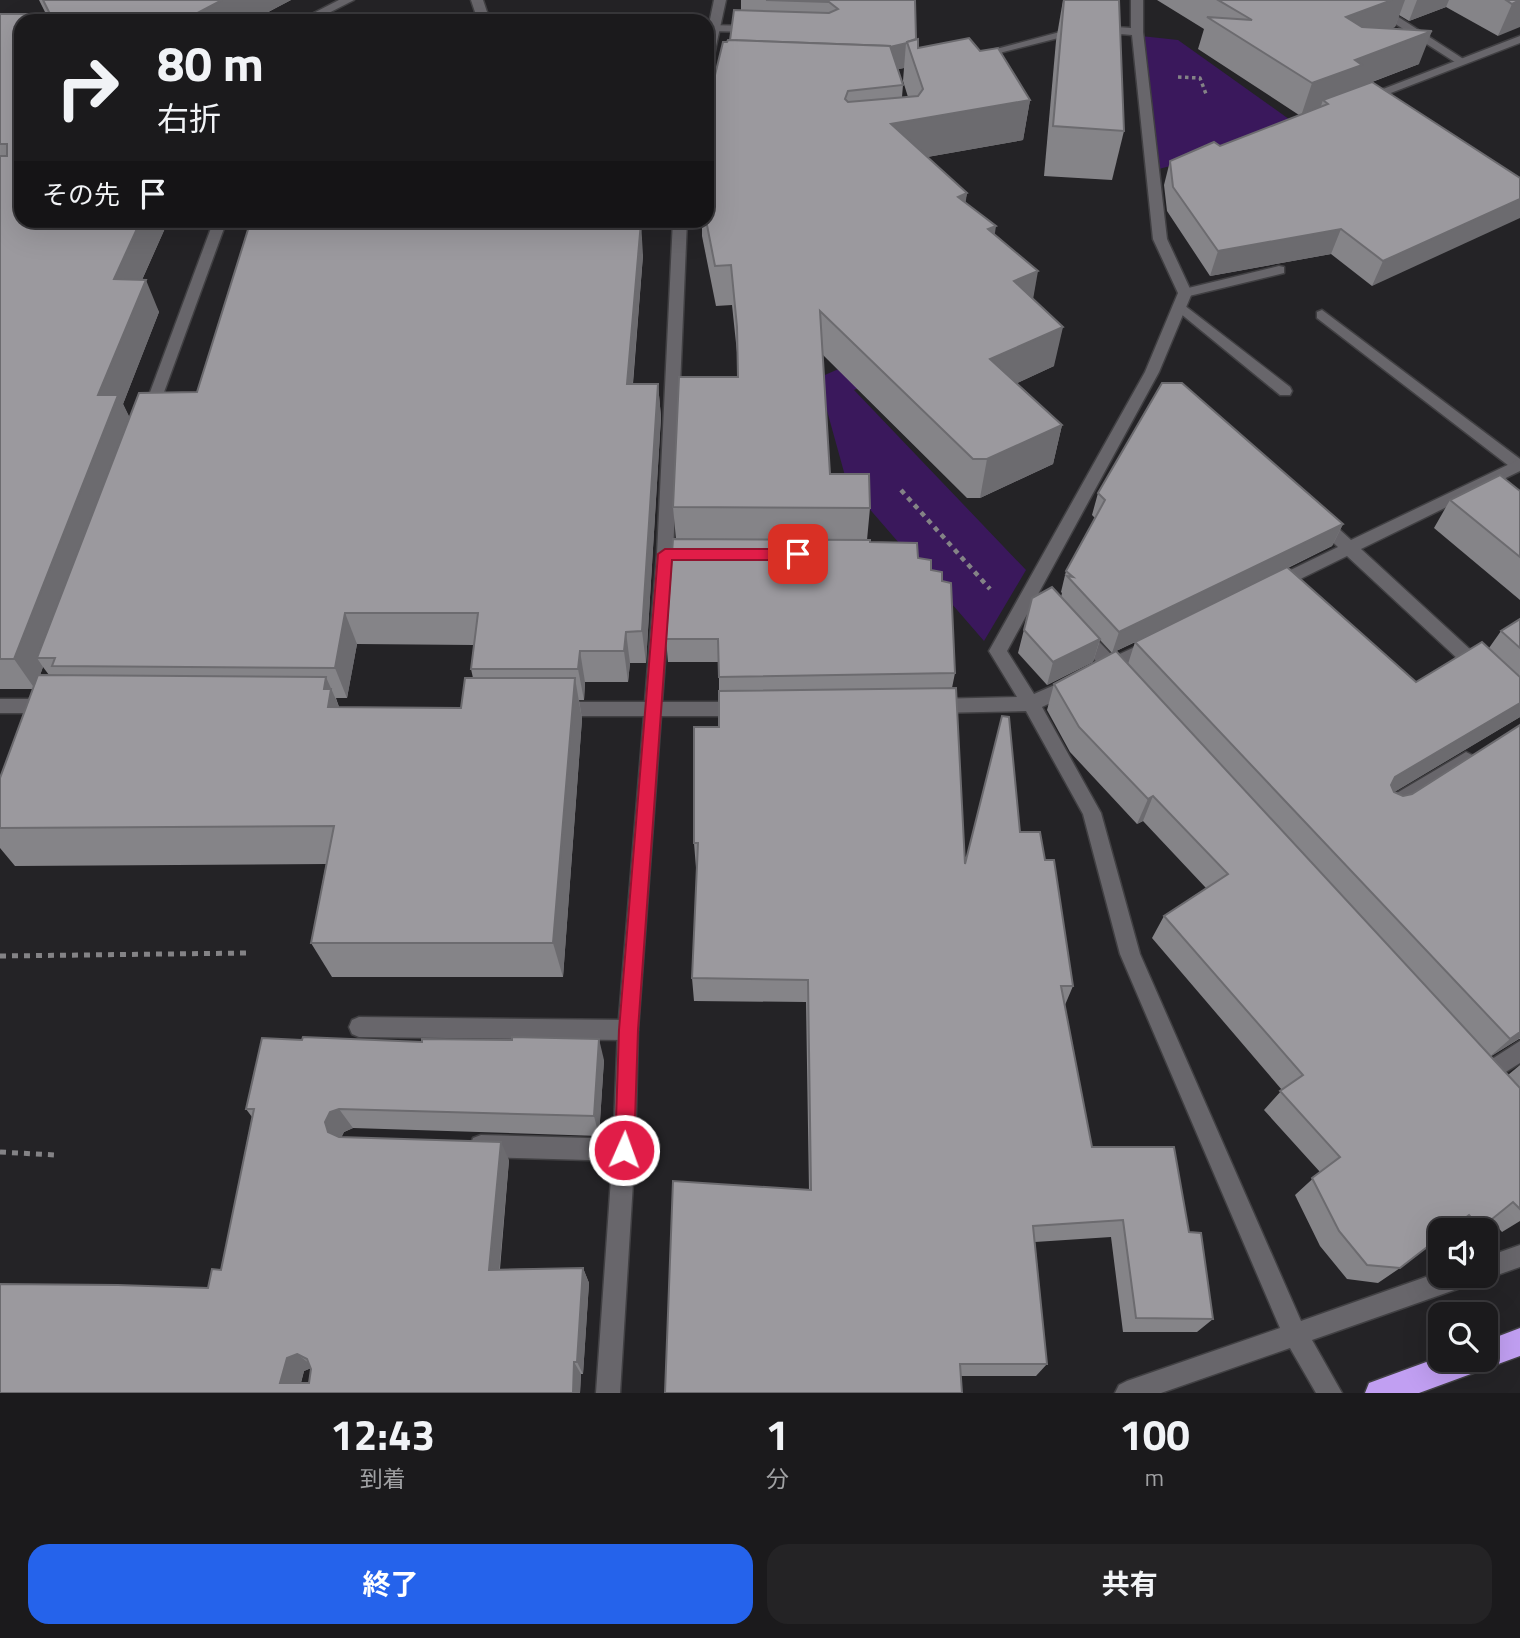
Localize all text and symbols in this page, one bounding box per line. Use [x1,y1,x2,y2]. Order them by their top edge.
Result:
text: 80 m [157,25,264,100]
icon: right [42,42,133,133]
text: 右折 [157,94,221,142]
text: その先 [42,175,120,214]
icon: arrive [134,175,172,213]
pin [768,524,828,584]
icon: arrive [779,535,817,573]
position arrow [587,1113,661,1187]
map controls [1428,1218,1498,1372]
button: sound [1428,1218,1498,1288]
button: search [1428,1302,1498,1372]
text: 12:43 [330,1402,435,1466]
text: 1 [765,1402,789,1466]
text: 100 [1119,1402,1190,1466]
text: m [1145,1460,1164,1495]
text: 到着 [360,1461,406,1496]
text: 分 [766,1461,789,1496]
button: 終了 [28,1544,753,1624]
button: 共有 [767,1544,1492,1624]

